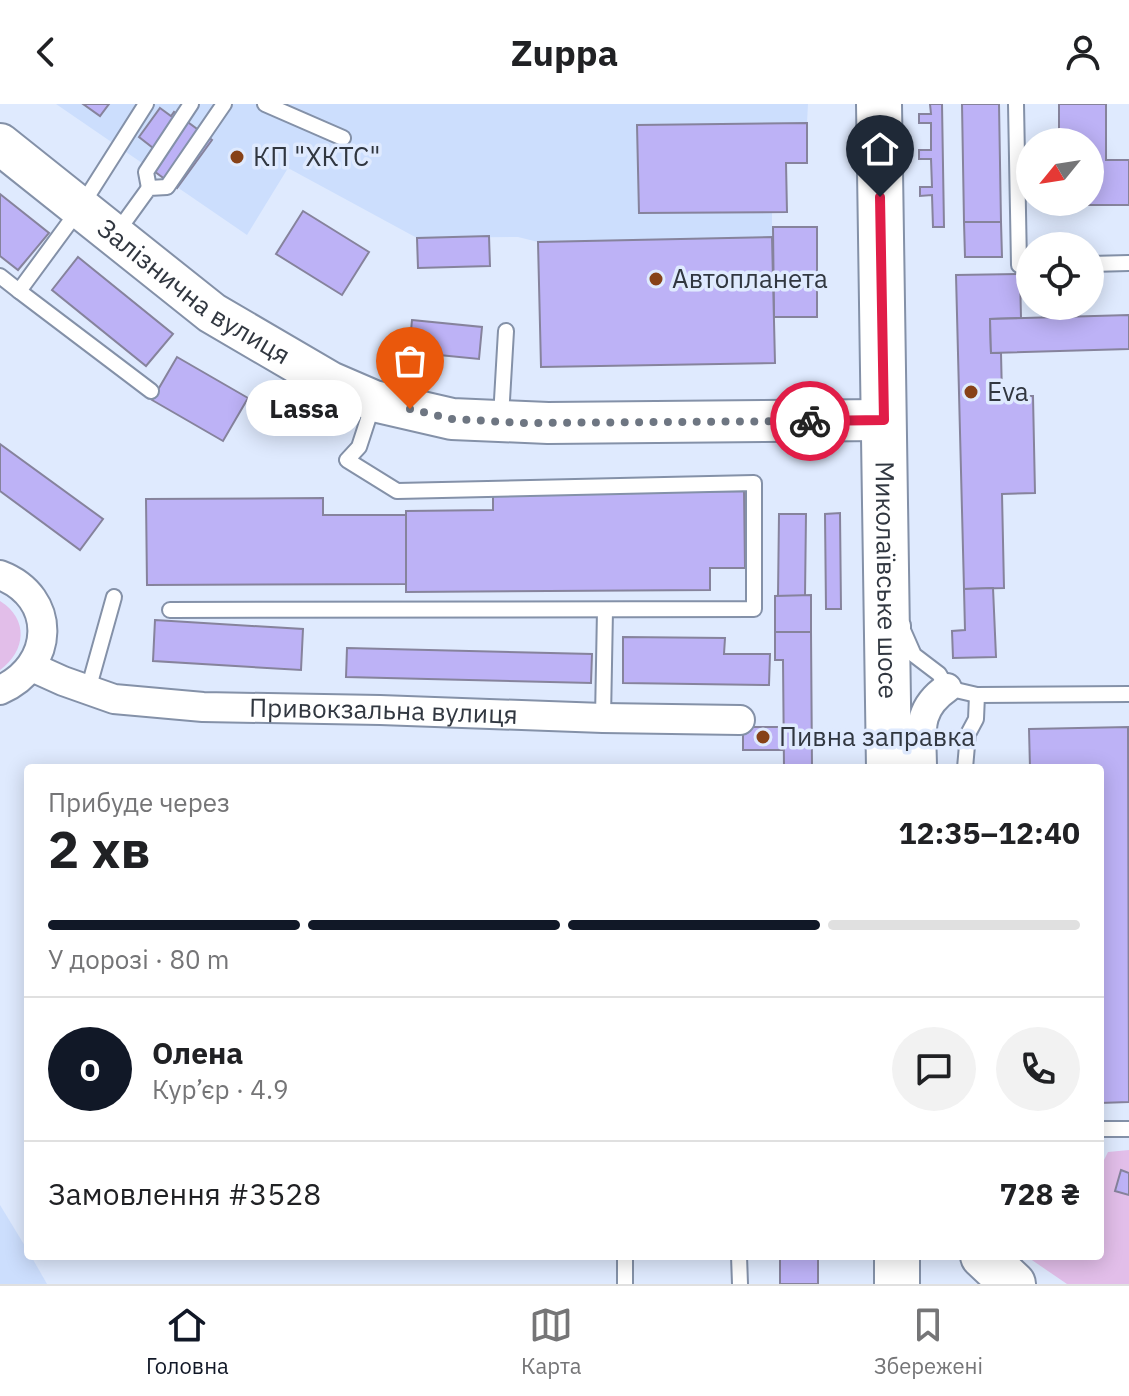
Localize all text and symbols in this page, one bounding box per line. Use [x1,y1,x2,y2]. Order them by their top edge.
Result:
text: Zuppa [511,29,618,76]
icon: back [24,30,68,74]
icon: person [1061,30,1105,74]
pin [846,115,914,197]
icon: home [858,127,902,171]
north arrow [1016,128,1104,216]
map controls [1016,128,1104,320]
place label: КП "ХКТС" [253,139,380,173]
marker: КП "ХКТС" [228,148,246,166]
street label: Залізнична вулиця [91,210,297,371]
button: locate [1016,232,1104,320]
place label: Автопланета [672,261,828,295]
marker: Автопланета [647,270,665,288]
pin [376,327,444,409]
icon: bag [388,339,432,383]
place label: Eva [987,374,1029,408]
callout: Lassa [246,381,362,437]
courier [770,381,850,461]
marker: Eva [962,383,980,401]
text: Lassa [269,391,339,425]
icon: bike [788,399,832,443]
street label: Миколаївське шосе [868,461,906,699]
street label: Привокзальна вулиця [249,690,518,731]
place label: Пивна заправка [779,719,975,753]
marker: Пивна заправка [754,728,772,746]
text: Прибуде через [48,785,230,819]
text: 12:35–12:40 [899,813,1080,852]
text: 2 хв [48,815,151,882]
text: У дорозі · 80 m [48,942,229,976]
button: chat [892,1027,976,1111]
button: phone [996,1027,1080,1111]
text: Олена [152,1033,243,1072]
text: О [79,1050,101,1089]
text: Кур’єр · 4.9 [152,1072,289,1106]
text: Замовлення #3528 [48,1174,321,1213]
text: 728 ₴ [1000,1174,1080,1213]
tab: Головна [146,1303,229,1380]
tab: Карта [521,1303,582,1380]
tab: Збережені [874,1303,983,1380]

